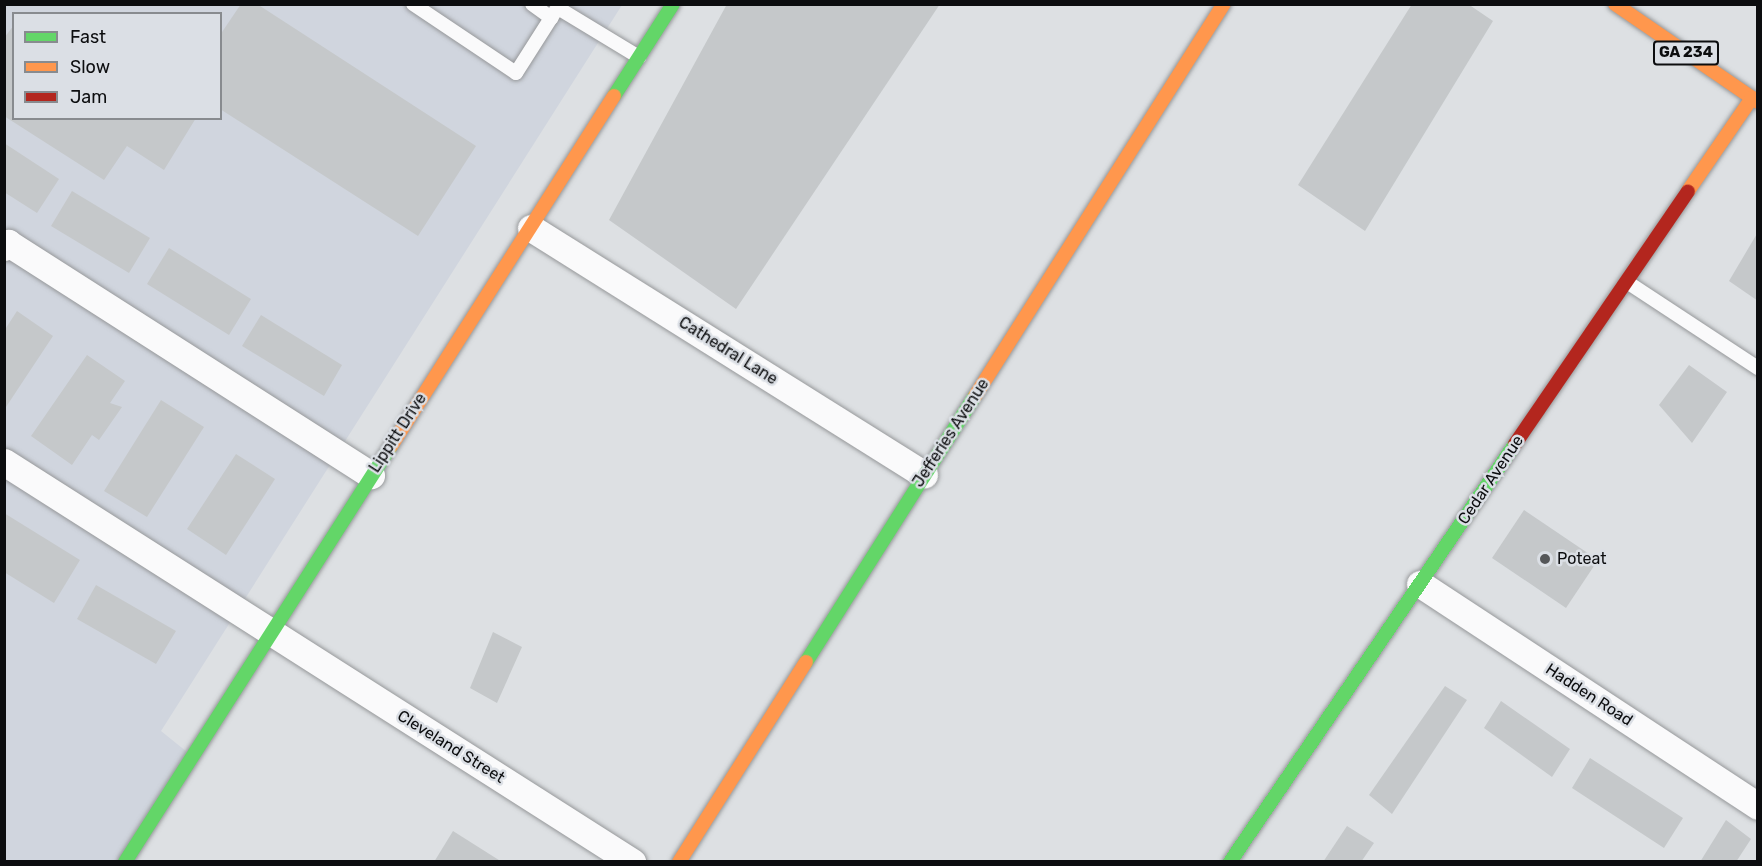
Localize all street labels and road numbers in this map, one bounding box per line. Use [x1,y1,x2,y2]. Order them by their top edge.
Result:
road number: GA 234 [1652,41,1720,65]
street label: Cathedral Lane [675,313,781,389]
street label: Jefferies Avenue [909,375,993,491]
street label: Lippitt Drive [365,390,431,476]
street label: Cedar Avenue [1454,432,1528,528]
street label: Hadden Road [1542,660,1636,730]
street label: Cleveland Street [394,706,508,788]

